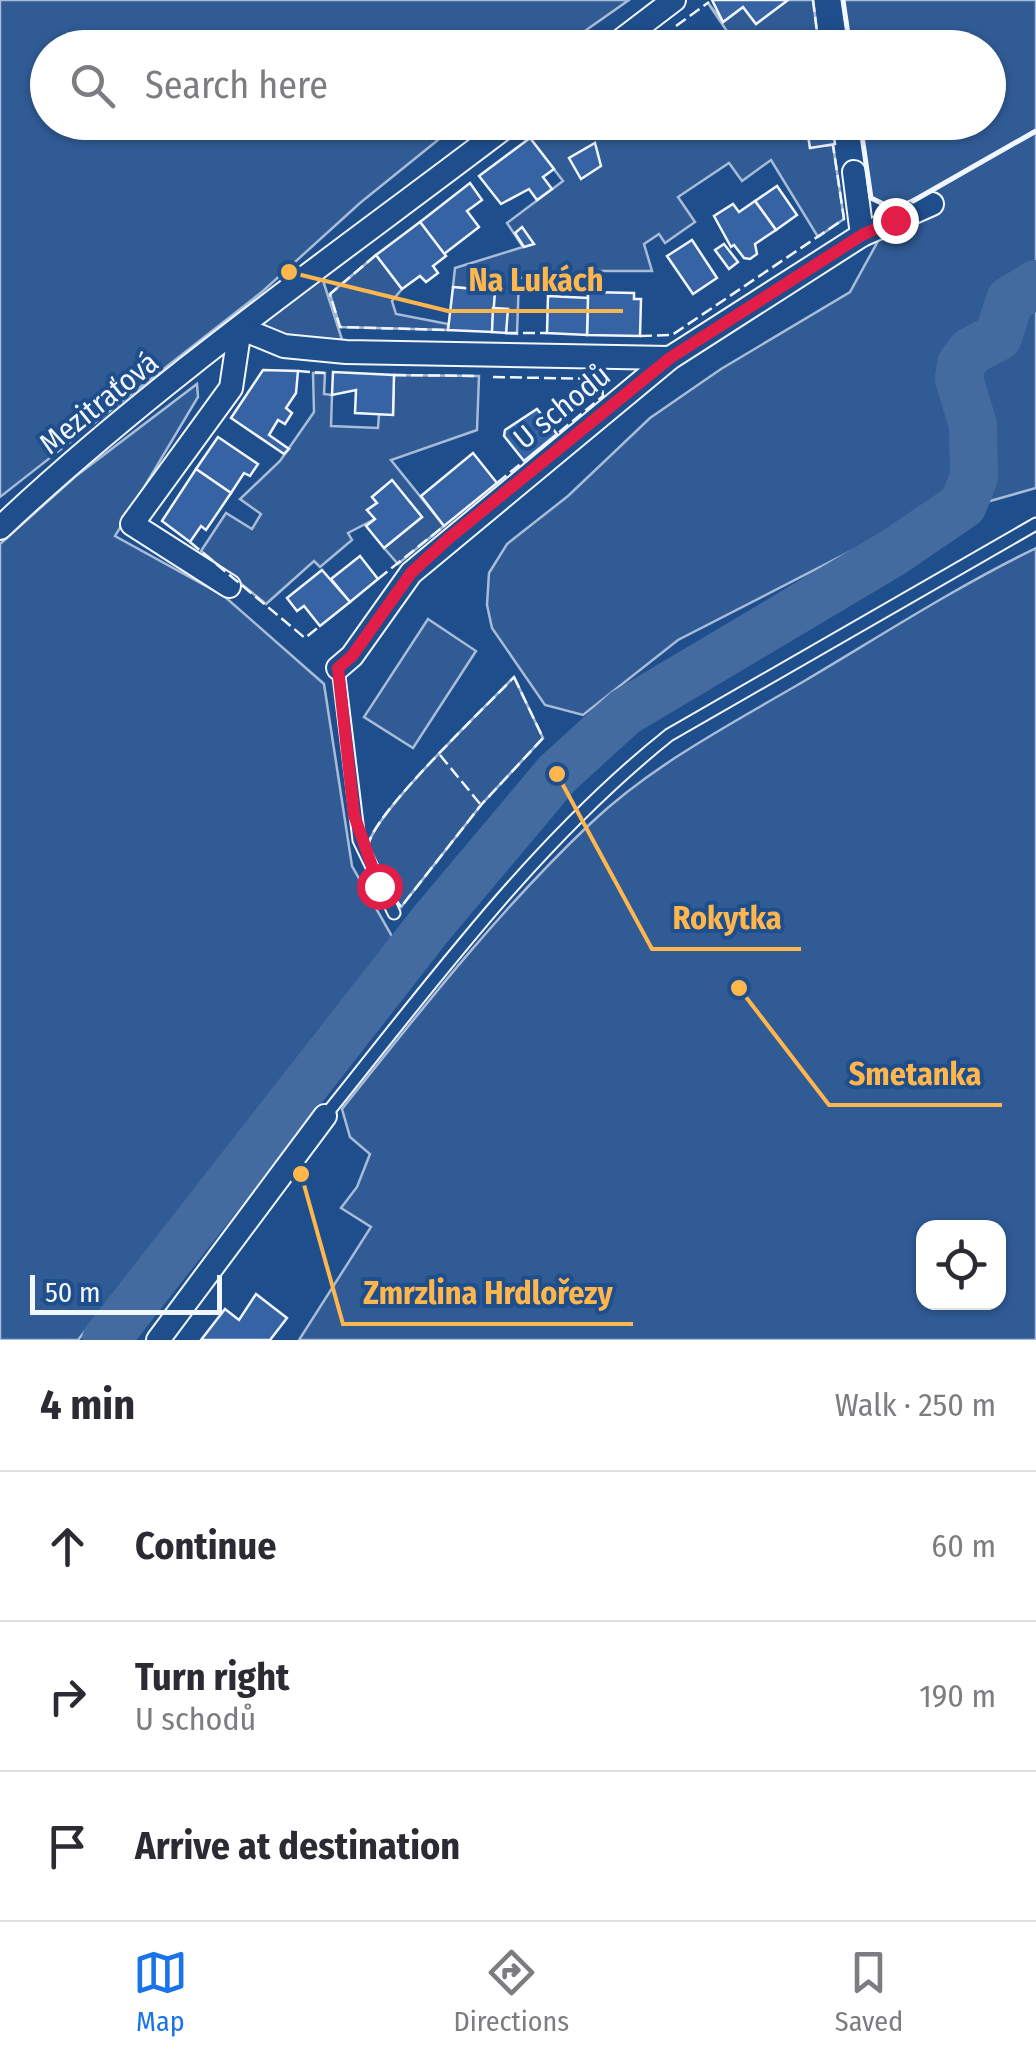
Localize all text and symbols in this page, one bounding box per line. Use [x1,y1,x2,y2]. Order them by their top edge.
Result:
search box [30,30,1006,140]
icon: search [65,58,120,113]
text: Search here [145,62,328,108]
route end [873,198,919,244]
callout: Na Lukách [448,249,623,311]
text: Na Lukách [468,261,604,299]
street label: Mezitraťová [32,344,166,462]
street label: U schodů [506,357,618,457]
route start [357,864,403,910]
callout: Rokytka [652,887,801,949]
text: Rokytka [672,899,782,937]
callout: Smetanka [829,1043,1002,1105]
text: Smetanka [849,1055,981,1093]
map controls [916,1220,1006,1310]
button: locate [916,1220,1006,1310]
callout: Zmrzlina Hrdlořezy [343,1262,633,1324]
scale bar [30,1270,222,1314]
text: Zmrzlina Hrdlořezy [363,1274,613,1312]
text: 50 m [45,1276,101,1309]
text: 4 min [40,1380,135,1430]
text: Walk · 250 m [835,1386,996,1424]
icon: ahead [40,1519,95,1574]
text: Continue [135,1523,276,1569]
text: 60 m [931,1527,996,1565]
text: Turn right [135,1654,289,1700]
icon: right [40,1669,95,1724]
text: 190 m [919,1677,996,1715]
text: U schodů [135,1700,256,1738]
icon: arrive [40,1819,95,1874]
text: Arrive at destination [135,1823,460,1869]
tab: Map [133,1945,188,2038]
tab: Directions [453,1945,569,2038]
tab: Saved [835,1945,903,2038]

